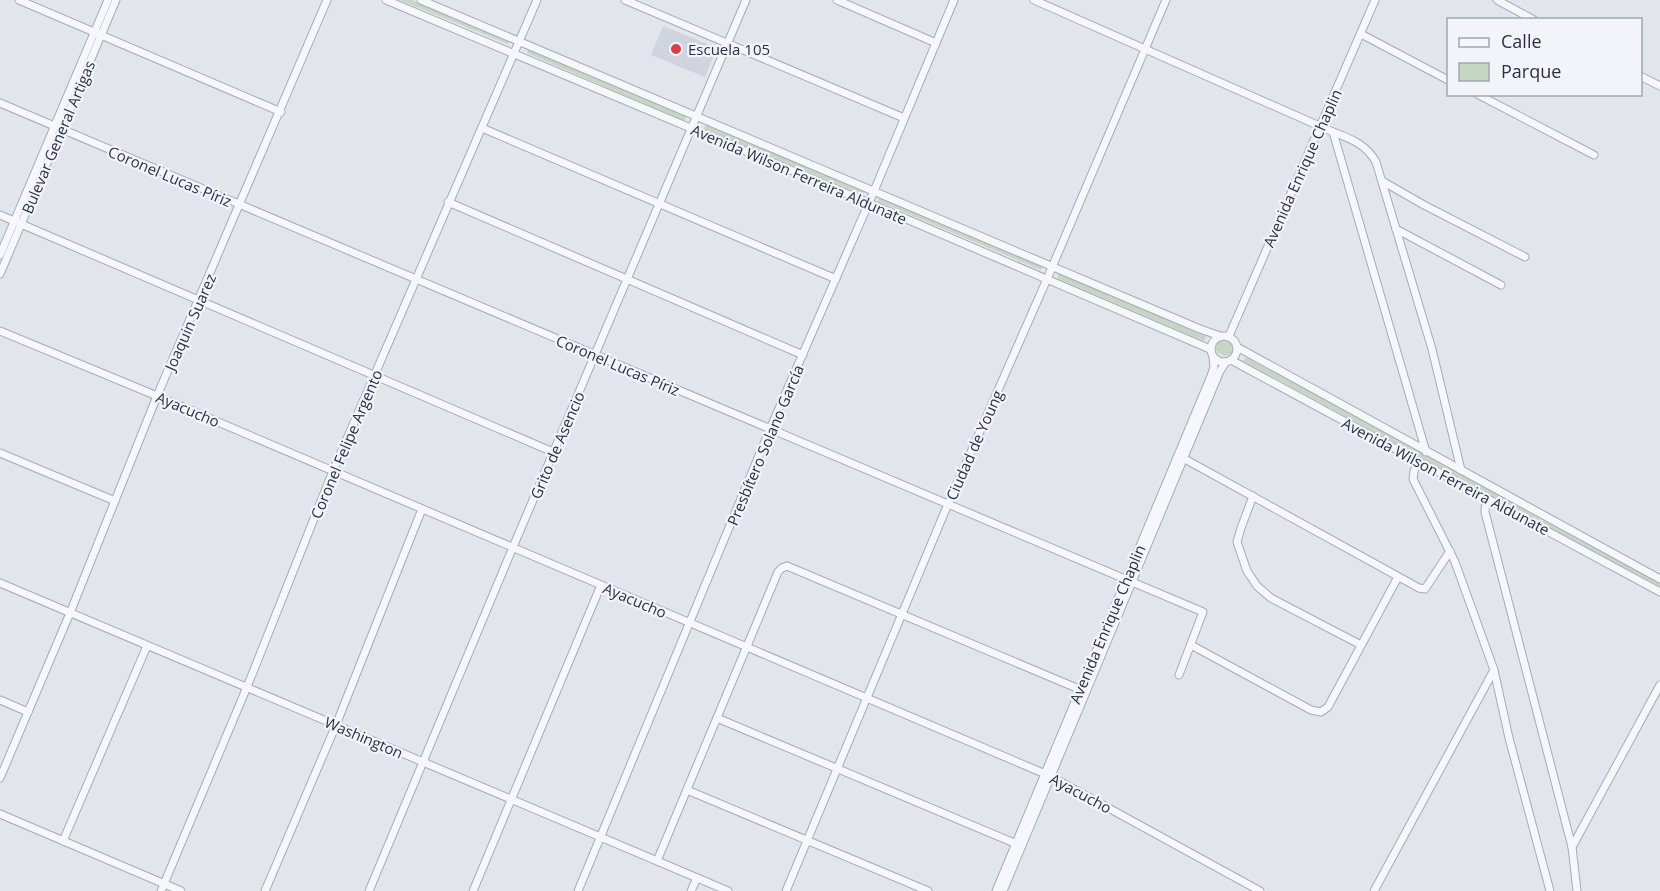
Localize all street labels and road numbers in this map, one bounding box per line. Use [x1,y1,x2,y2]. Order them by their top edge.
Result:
street label: Bulevar General Artigas [17,57,99,217]
street label: Avenida Enrique Chaplin [1258,86,1346,250]
street label: Avenida Wilson Ferreira Aldunate [688,119,910,229]
street label: Coronel Lucas Píriz [105,141,235,211]
street label: Joaquin Suarez [159,270,220,375]
street label: Coronel Lucas Píriz [553,330,683,400]
street label: Presbítero Solano García [722,362,808,528]
street label: Coronel Felipe Argento [306,366,386,522]
street label: Ayacucho [153,387,223,431]
street label: Ciudad de Young [941,387,1007,503]
street label: Grito de Asencio [525,388,589,502]
street label: Avenida Wilson Ferreira Aldunate [1339,413,1553,539]
street label: Avenida Enrique Chaplin [1064,541,1150,707]
street label: Ayacucho [600,578,670,622]
street label: Washington [322,712,406,762]
street label: Ayacucho [1047,768,1115,818]

